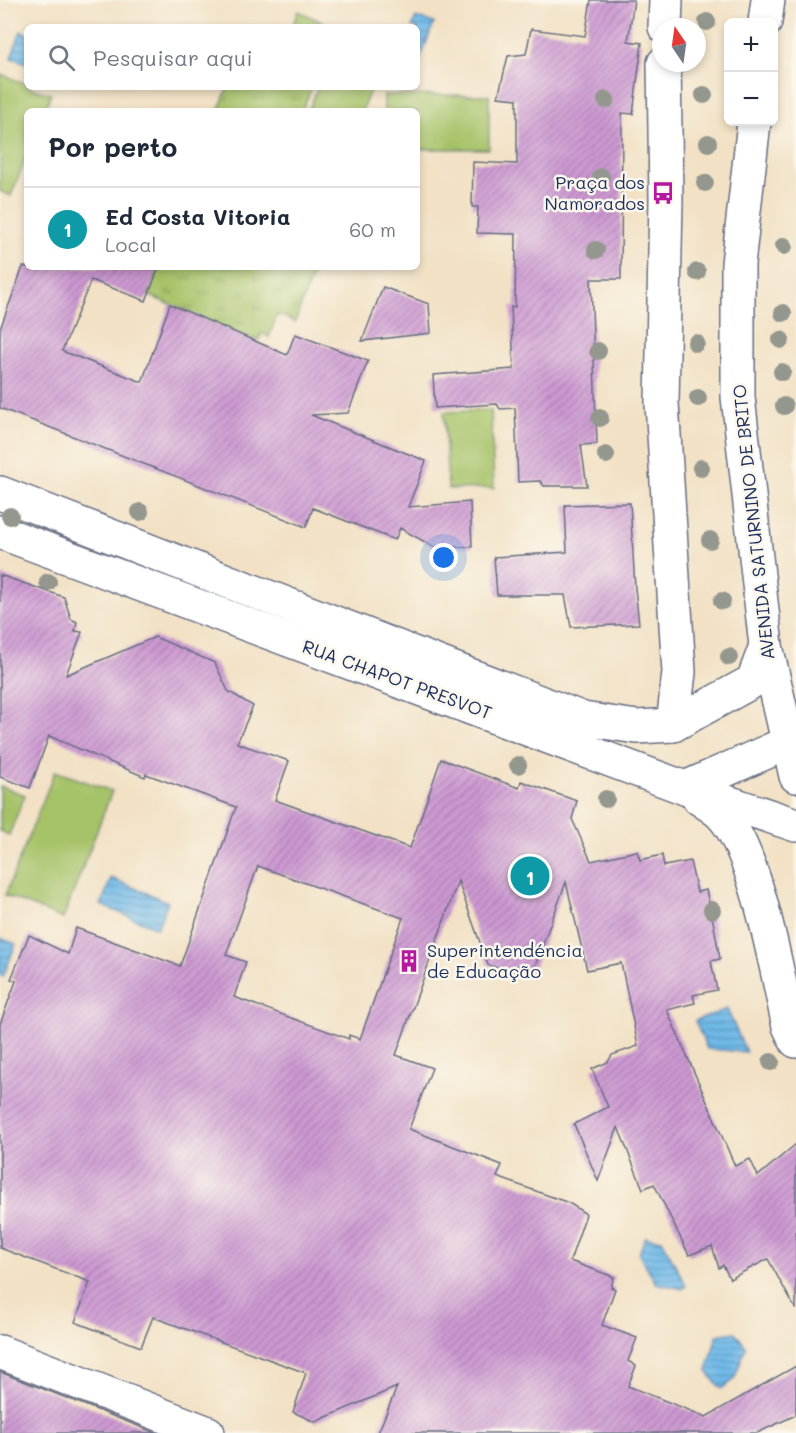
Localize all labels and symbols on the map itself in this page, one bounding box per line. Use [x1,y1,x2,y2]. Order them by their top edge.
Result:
north arrow [652,18,706,72]
place label: Praça dos Namorados [544,170,645,215]
bus stop icon: Praça dos Namorados [650,180,676,206]
street label: AVENIDA SATURNINO DE BRITO [727,383,779,661]
your location [429,543,458,572]
street label: RUA CHAPOT PRESVOT [299,634,495,725]
pin: 1 [510,854,550,898]
place label: Superintendéncia de Educação [427,938,583,983]
building icon: Superintendéncia de Educação [396,948,422,974]

